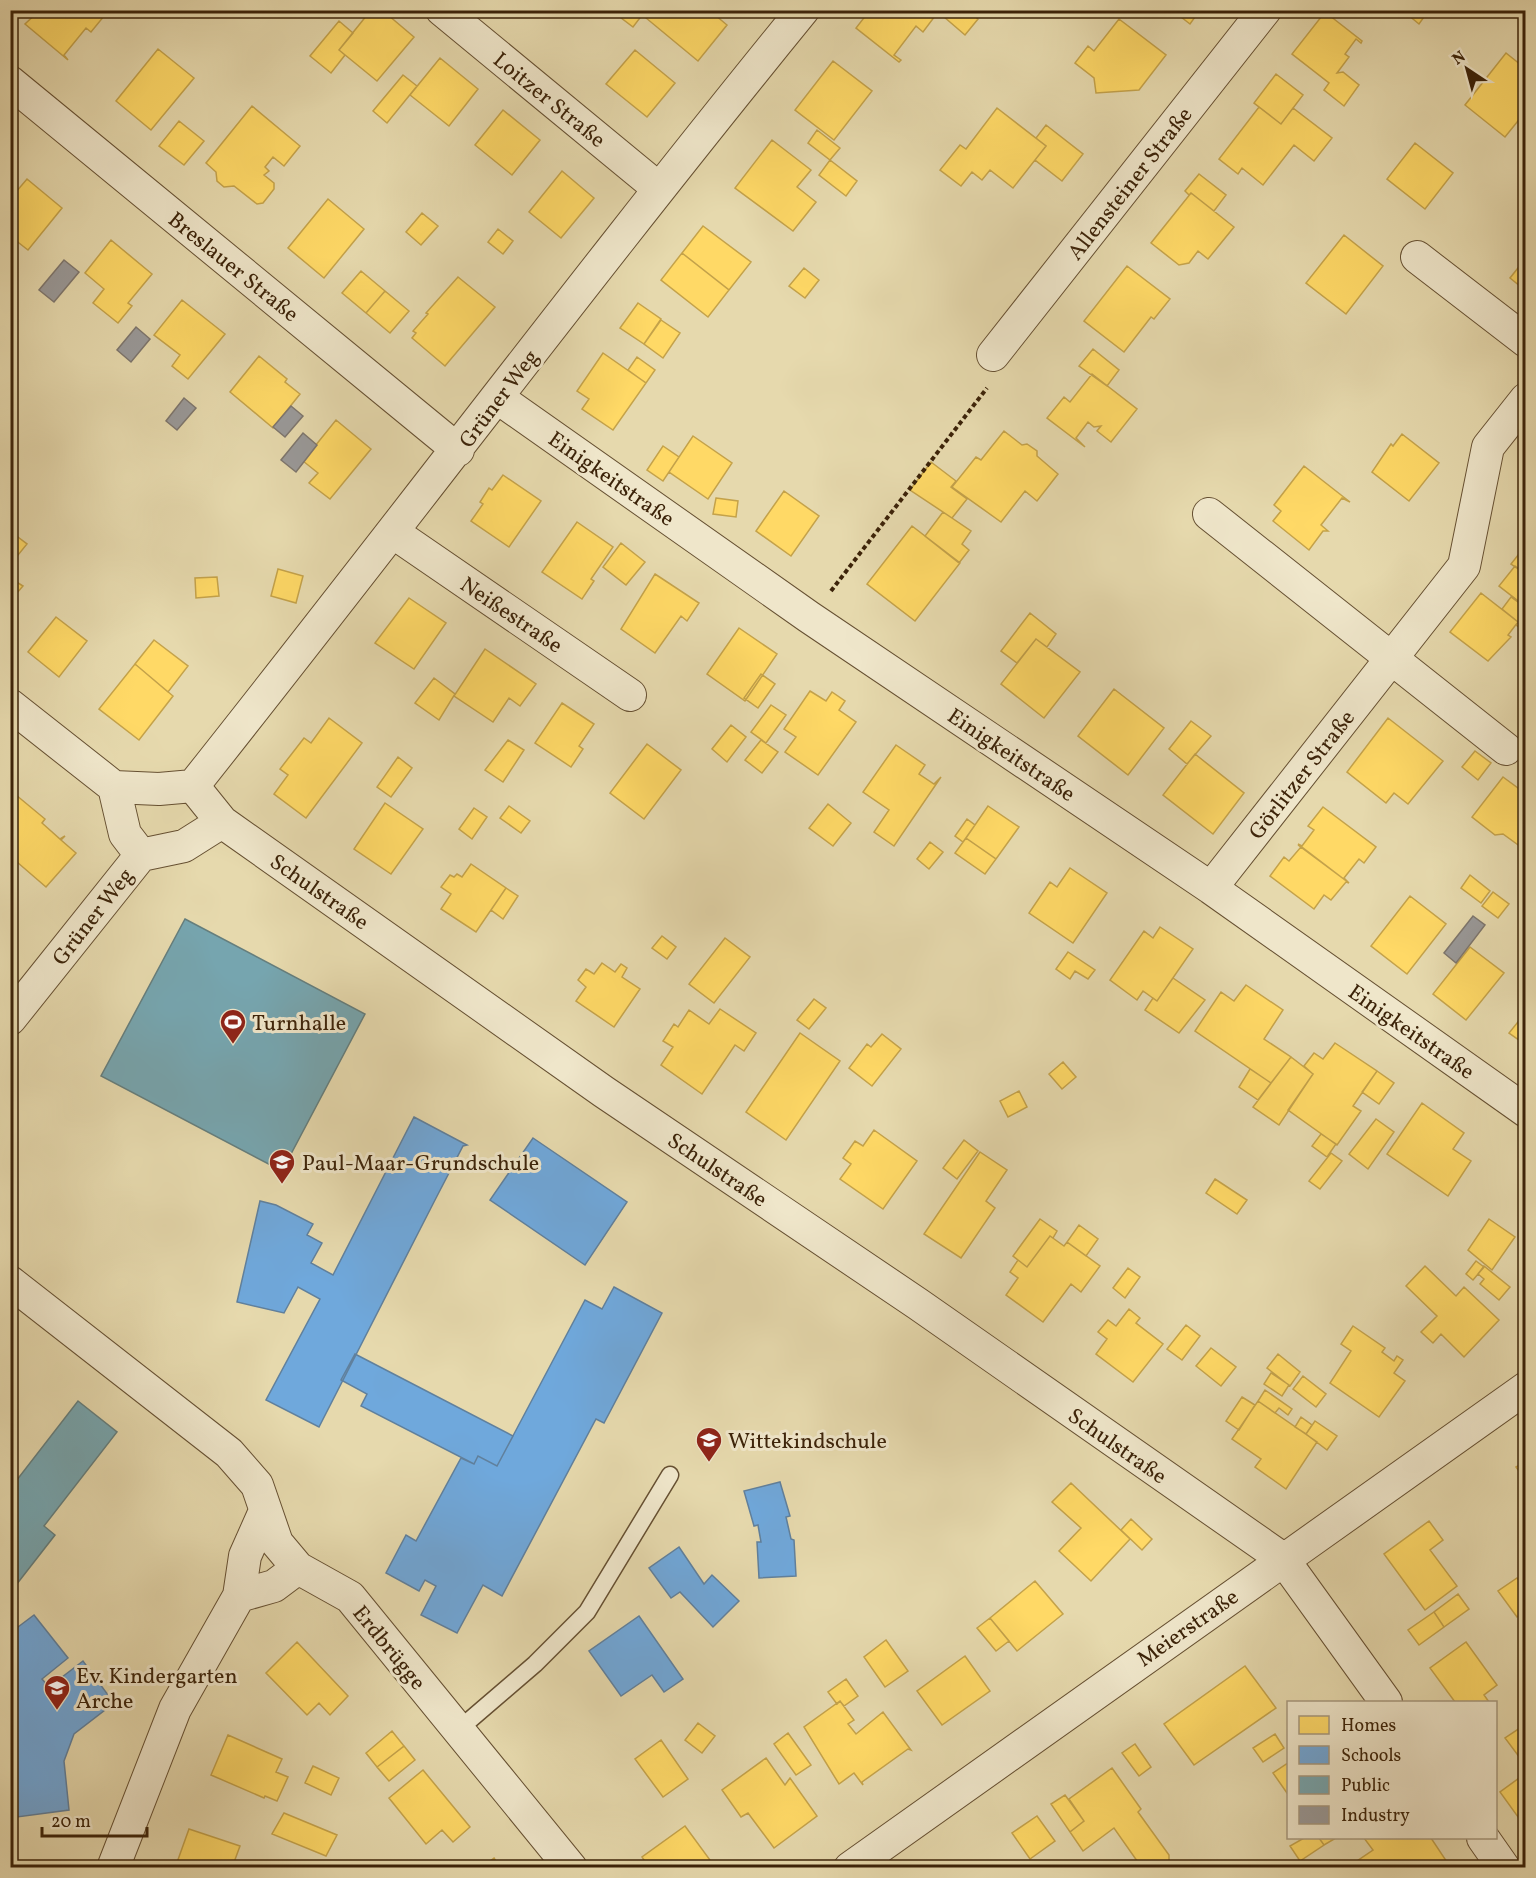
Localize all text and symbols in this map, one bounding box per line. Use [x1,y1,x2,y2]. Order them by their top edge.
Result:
north arrow [1437,39,1497,99]
street label: Loitzer Straße [485,46,611,156]
text: N [1448,46,1471,71]
street label: Allensteiner Straße [1061,101,1201,268]
street label: Breslauer Straße [160,205,305,330]
street label: Grüner Weg [453,344,547,455]
street label: Einigkeitstraße [541,425,680,535]
street label: Neißestraße [453,570,568,662]
street label: Einigkeitstraße [941,702,1081,810]
street label: Görlitzer Straße [1243,704,1363,847]
street label: Schulstraße [263,848,374,939]
street label: Grüner Weg [46,862,142,973]
street label: Einigkeitstraße [1341,978,1480,1088]
sports icon: Turnhalle [218,1007,248,1045]
place label: Turnhalle [252,1009,346,1040]
street label: Schulstraße [660,1126,773,1216]
school or university icon: Paul-Maar-Grundschule [267,1147,297,1185]
place label: Paul-Maar-Grundschule [302,1149,539,1180]
street label: Schulstraße [1061,1402,1172,1493]
school or university icon: Wittekindschule [694,1425,724,1463]
place label: Wittekindschule [728,1427,887,1458]
street label: Meierstraße [1131,1583,1246,1675]
street label: Erdbrügge [344,1599,432,1698]
place label: Ev. Kindergarten Arche [76,1662,238,1718]
school or university icon: Ev. Kindergarten Arche [42,1673,72,1711]
legend [1287,1701,1497,1839]
text: Homes [1341,1714,1396,1739]
text: Schools [1341,1744,1401,1769]
text: Public [1341,1774,1390,1799]
scale bar [42,1800,147,1838]
text: Industry [1341,1804,1410,1829]
text: 20 m [51,1810,91,1835]

